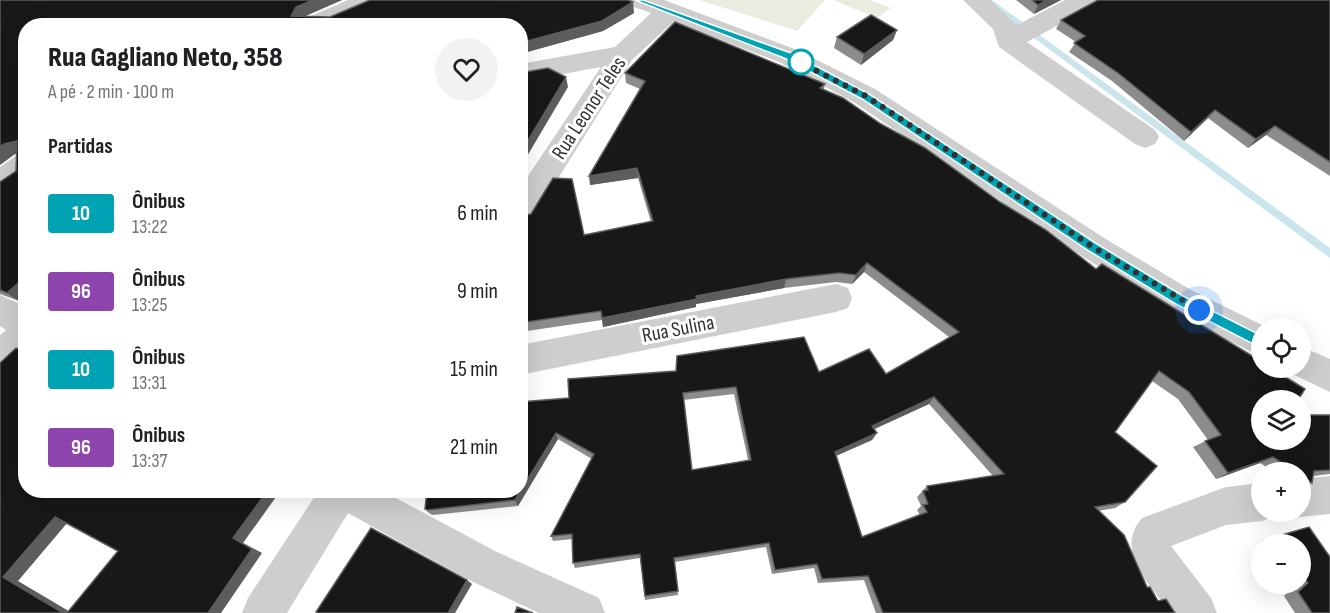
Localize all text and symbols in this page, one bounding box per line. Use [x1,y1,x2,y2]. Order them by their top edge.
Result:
button: heart [435,38,498,101]
text: Rua Gagliano Neto, 358 [48,41,283,74]
unlabelled marker [788,49,814,75]
street label: Rua Leonor Teles [547,52,631,164]
text: A pé · 2 min · 100 m [48,80,174,104]
text: Partidas [48,133,113,160]
text: Ônibus [132,188,185,215]
text: 6 min [457,200,498,227]
text: 10 [72,201,90,226]
text: 13:22 [132,215,168,239]
text: Ônibus [132,266,185,293]
text: 9 min [457,278,498,305]
text: 96 [71,279,91,304]
text: 13:25 [132,293,167,317]
your location [1184,295,1214,325]
street label: Rua Sulina [640,310,716,348]
map controls [1251,318,1311,594]
button: locate [1251,318,1311,378]
text: Ônibus [132,344,185,371]
text: 15 min [450,356,498,383]
text: 10 [72,357,90,382]
text: 13:31 [132,371,167,395]
button: layers [1251,390,1311,450]
text: Ônibus [132,422,185,449]
text: 21 min [450,434,498,461]
text: 96 [71,435,91,460]
text: 13:37 [132,449,168,473]
button: + [1251,462,1311,522]
button: − [1251,534,1311,594]

